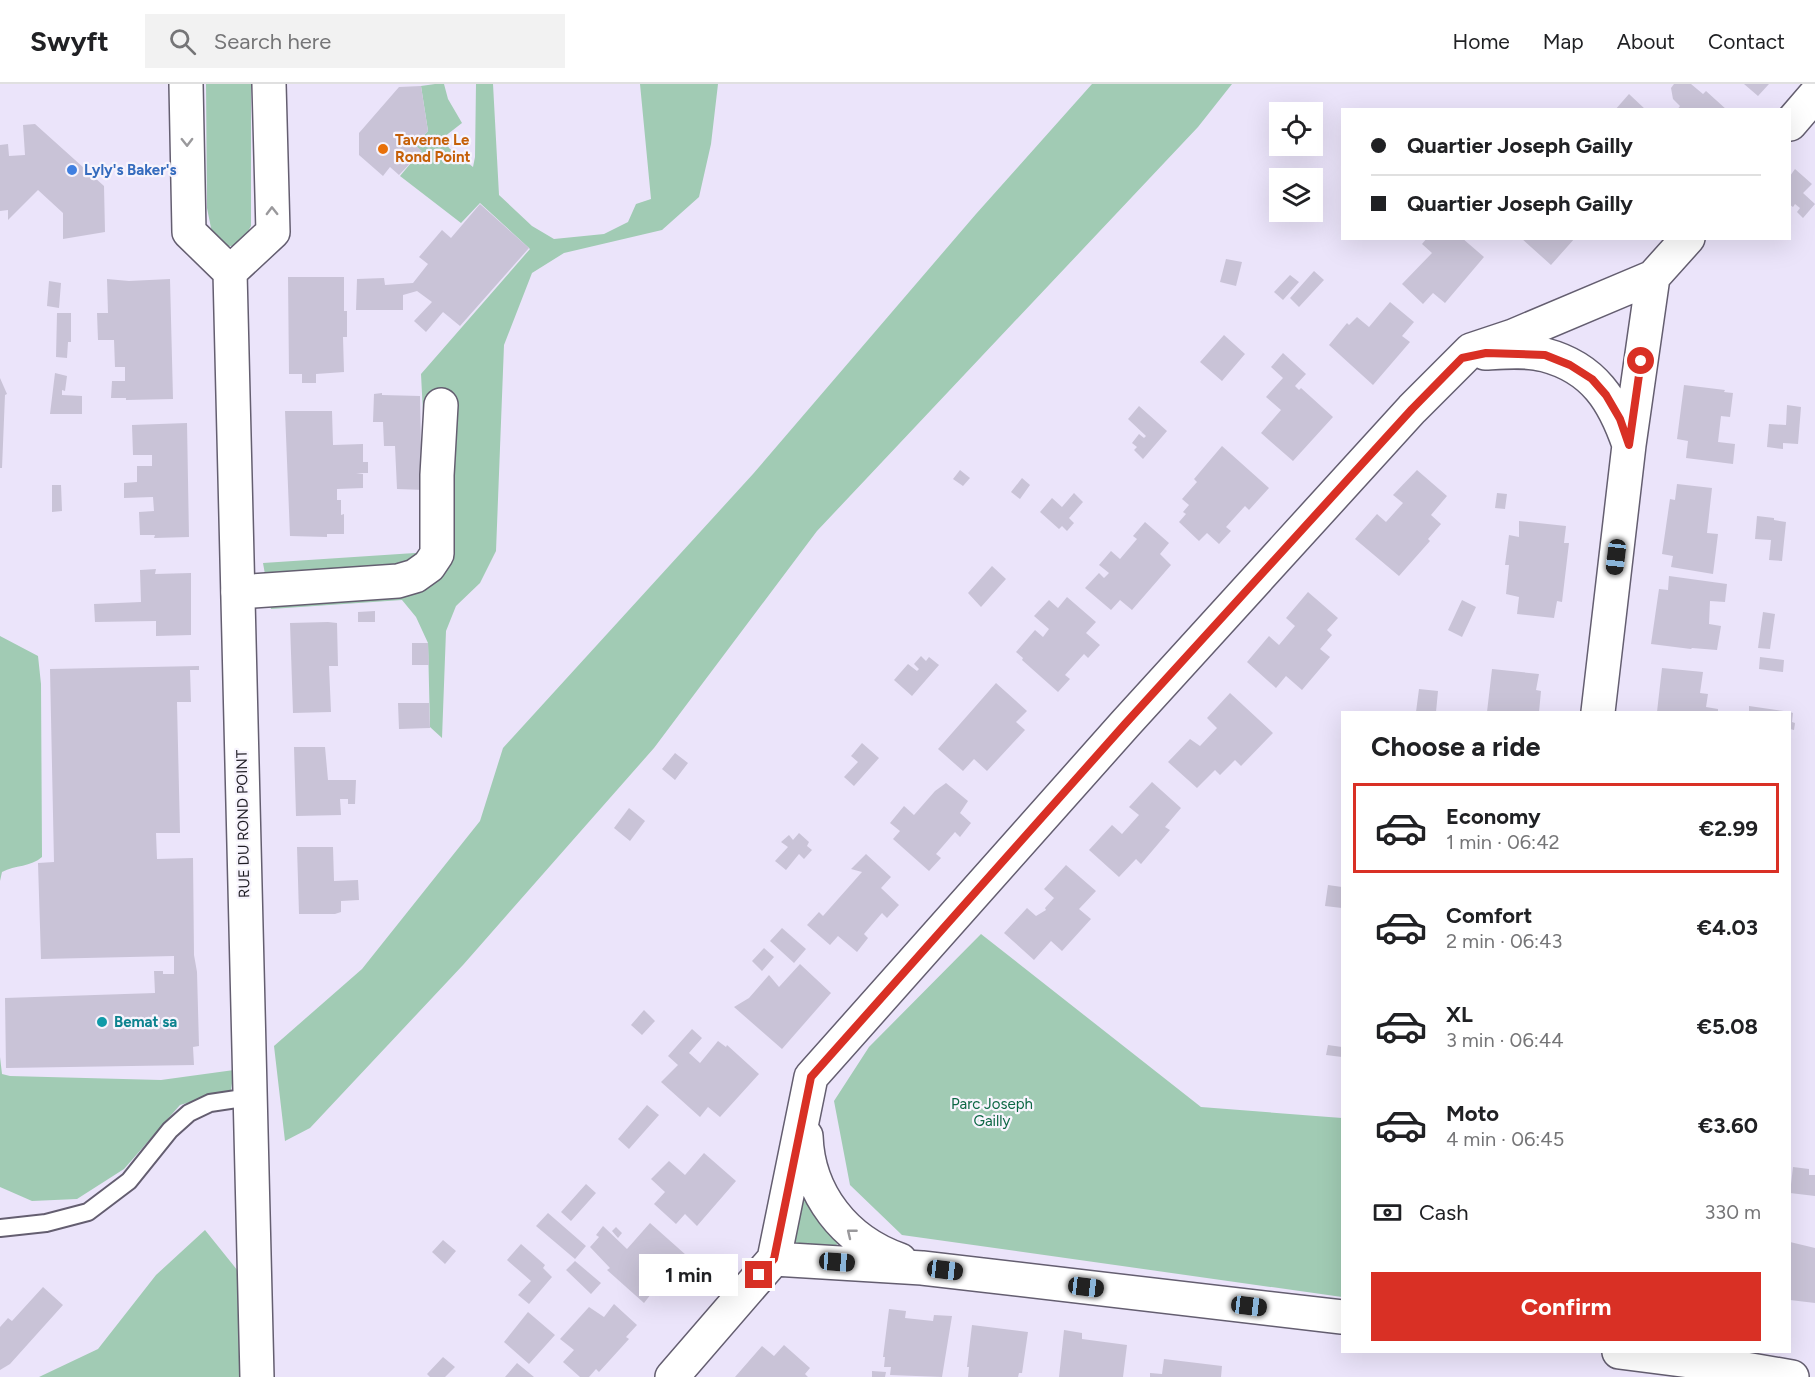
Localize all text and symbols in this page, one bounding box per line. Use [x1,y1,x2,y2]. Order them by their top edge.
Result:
search box [145,14,565,68]
text: Swyft [30,24,109,58]
icon: search [166,25,199,58]
text: Search here [214,28,331,55]
text: Home [1453,29,1510,54]
text: Map [1543,29,1584,54]
text: About [1617,29,1675,54]
text: Contact [1708,29,1785,54]
map controls [1269,102,1323,222]
button: locate [1269,102,1323,156]
place label: Taverne Le Rond Point [395,131,471,166]
text: Quartier Joseph Gailly [1407,132,1633,159]
one-way arrow [181,138,193,147]
marker: Taverne Le Rond Point [376,142,390,156]
place label: Lyly's Baker's [84,161,177,179]
marker: Lyly's Baker's [65,163,79,177]
button: layers [1269,168,1323,222]
text: Quartier Joseph Gailly [1407,190,1633,217]
one-way arrow [266,206,278,215]
route start [1627,347,1654,374]
car [1605,538,1627,576]
text: Choose a ride [1371,730,1540,763]
street label: RUE DU ROND POINT [233,749,253,898]
icon: car [1374,801,1428,855]
text: Economy [1446,803,1541,830]
text: €2.99 [1699,815,1758,842]
text: 1 min · 06:42 [1446,830,1560,854]
icon: car [1374,900,1428,954]
text: Comfort [1446,902,1532,929]
text: €4.03 [1697,914,1758,941]
text: 2 min · 06:43 [1446,929,1562,953]
icon: car [1374,999,1428,1053]
text: XL [1446,1001,1473,1028]
place label: Bemat sa [114,1013,177,1031]
text: €5.08 [1697,1013,1758,1040]
marker: Bemat sa [95,1015,109,1029]
text: 3 min · 06:44 [1446,1028,1564,1052]
park label: Parc Joseph Gailly [951,1095,1033,1130]
icon: car [1374,1098,1428,1152]
text: Moto [1446,1100,1499,1127]
text: €3.60 [1698,1112,1758,1139]
text: 4 min · 06:45 [1446,1127,1564,1151]
icon: cash [1371,1196,1404,1229]
text: Cash [1419,1199,1469,1226]
text: 330 m [1704,1200,1761,1224]
one-way arrow [847,1229,858,1240]
car [818,1252,856,1272]
callout: 1 min [639,1254,738,1296]
car [926,1259,964,1281]
route end [745,1261,772,1288]
text: 1 min [665,1263,712,1287]
button: Confirm [1371,1272,1761,1341]
car [1067,1276,1105,1298]
car [1230,1295,1268,1317]

